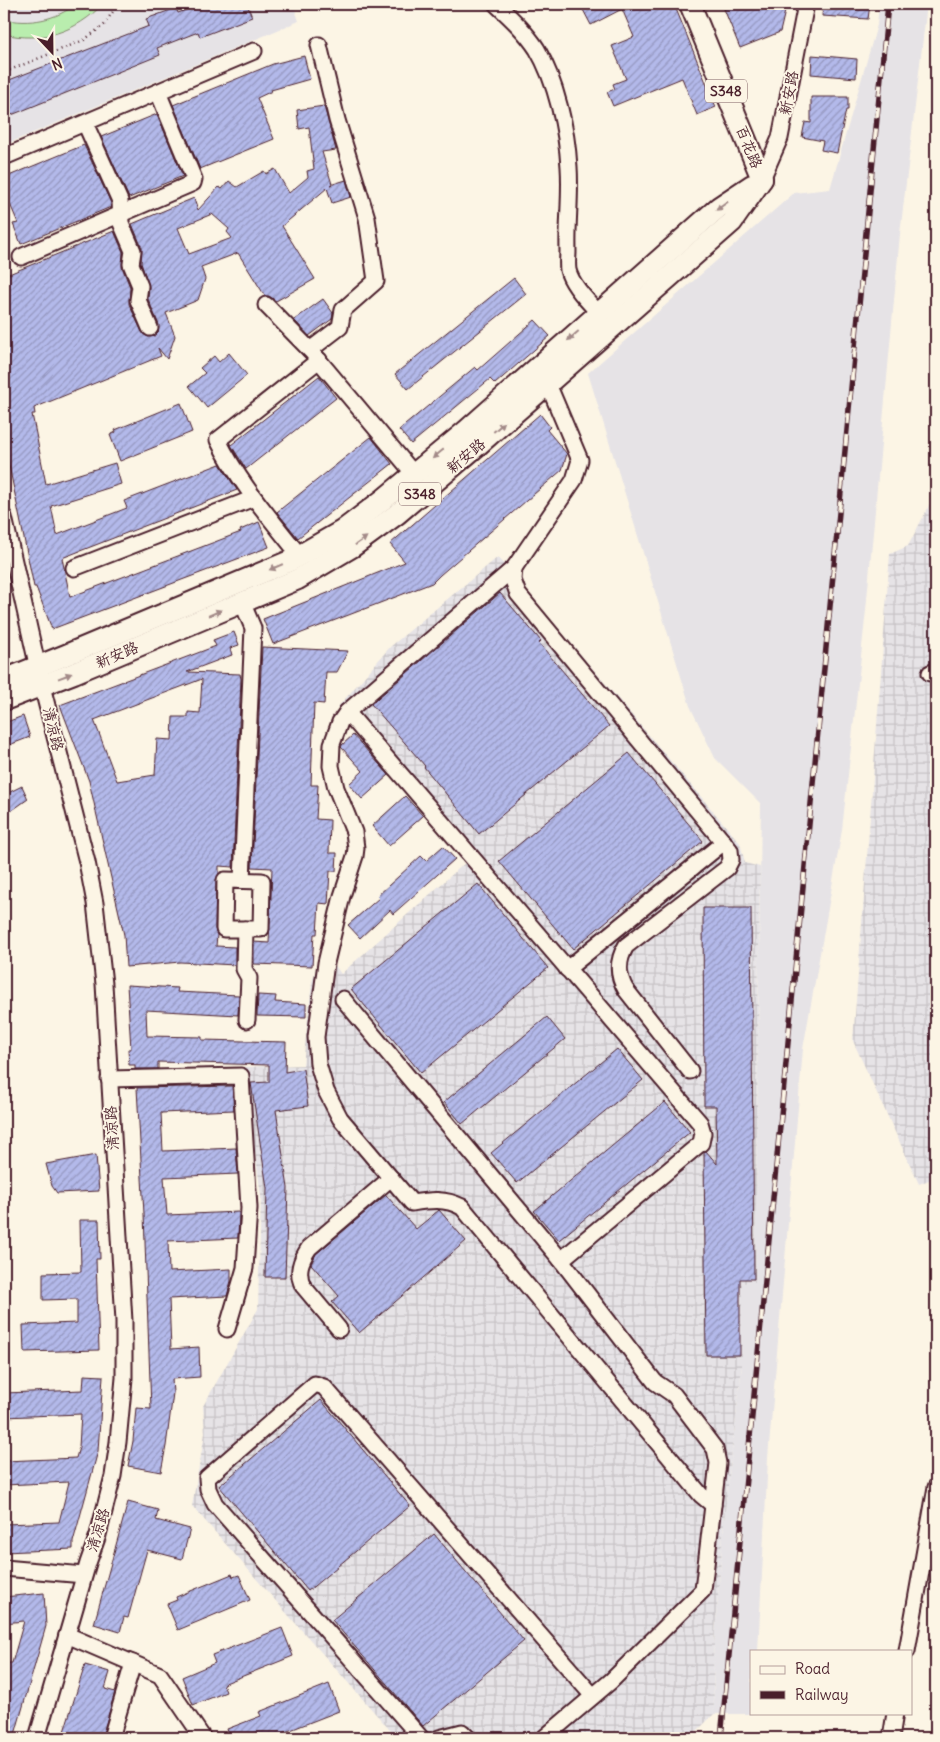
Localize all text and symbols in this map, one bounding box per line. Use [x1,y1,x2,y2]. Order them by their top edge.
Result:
north arrow [28,28,78,78]
text: N [49,54,65,74]
street label: 新安路 [775,69,802,117]
road number: S348 [705,80,747,102]
street label: 百花路 [732,122,767,171]
one-way arrow [715,201,729,211]
one-way arrow [568,330,580,342]
one-way arrow [493,421,505,433]
street label: 新安路 [442,434,489,477]
one-way arrow [431,449,444,460]
road number: S348 [399,482,441,506]
one-way arrow [354,537,367,547]
one-way arrow [269,563,283,571]
one-way arrow [208,609,222,617]
street label: 新安路 [92,637,141,672]
one-way arrow [58,672,73,679]
street label: 清凉路 [39,705,68,753]
street label: 清凉路 [100,1105,123,1151]
street label: 清凉路 [82,1506,113,1554]
legend [750,1650,912,1714]
text: Road [795,1659,830,1678]
text: Railway [795,1685,849,1704]

